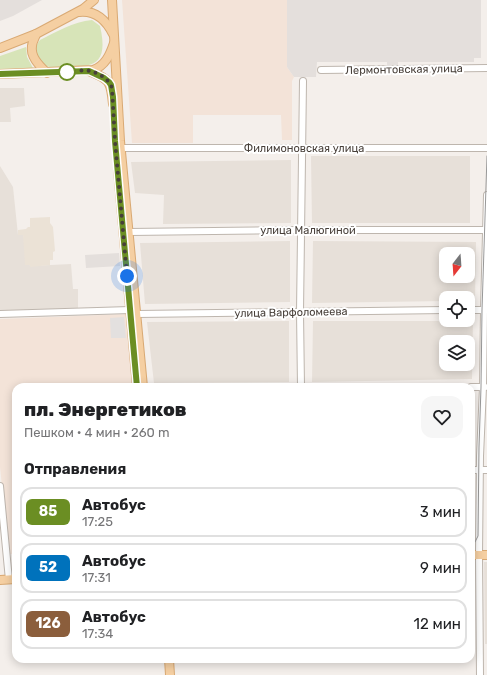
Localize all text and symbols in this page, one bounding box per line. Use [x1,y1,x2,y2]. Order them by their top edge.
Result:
street label: Лермонтовская улица [345,62,463,77]
unlabelled marker [58,63,76,81]
street label: Филимоновская улица [244,142,364,155]
street label: улица Малюгиной [260,224,356,237]
north arrow [439,247,475,283]
map controls [439,247,475,371]
your location [117,266,137,286]
button: locate [439,291,475,327]
street label: улица Варфоломеева [234,305,348,320]
button: layers [439,335,475,371]
button: heart [421,396,463,438]
text: пл. Энергетиков [24,398,187,421]
text: Пешком · 4 мин · 260 m [24,425,170,440]
text: Отправления [24,460,126,478]
text: Автобус [82,496,146,514]
text: 85 [39,503,57,520]
text: 3 мин [420,503,461,521]
text: 17:25 [82,514,113,529]
text: Автобус [82,552,146,570]
text: 52 [39,559,57,576]
text: 9 мин [420,559,461,577]
text: 17:31 [82,570,111,585]
text: Автобус [82,608,146,626]
text: 126 [35,615,61,632]
text: 12 мин [414,615,461,633]
text: 17:34 [82,626,113,641]

